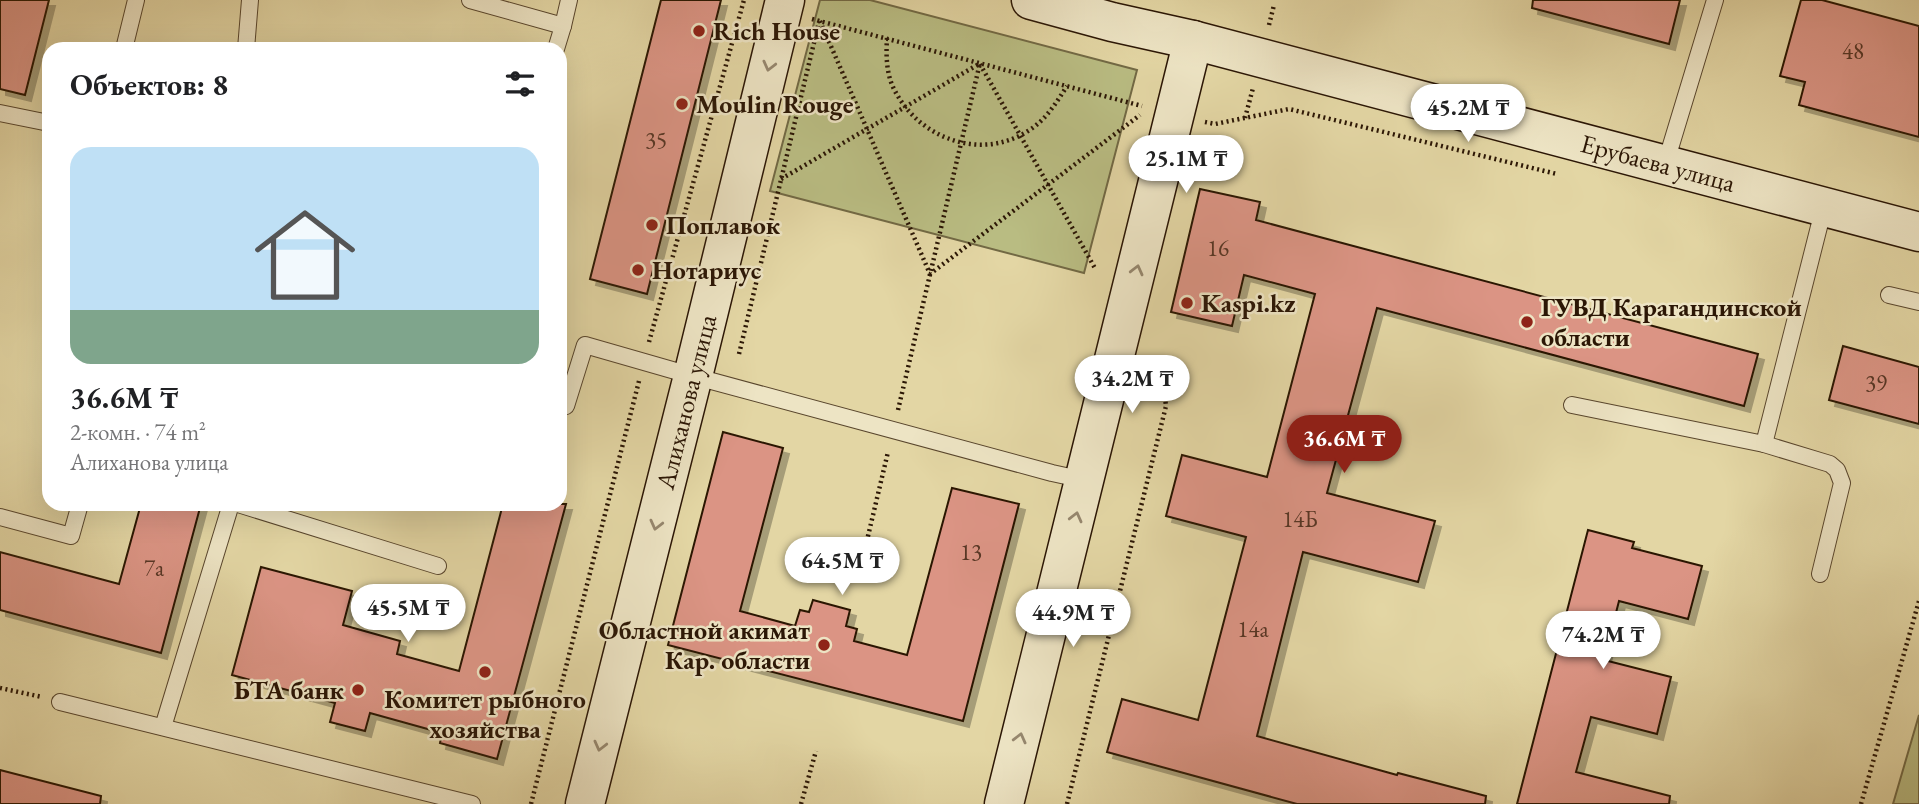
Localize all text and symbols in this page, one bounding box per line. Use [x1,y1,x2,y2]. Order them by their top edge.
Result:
place label: Rich House [713,14,840,48]
marker: Rich House [691,23,707,39]
house number: 48 [1842,36,1864,66]
one-way arrow [763,60,777,72]
text: Объектов: 8 [70,65,228,104]
icon: filters [501,65,539,103]
pin: 45.2M ₸ [1403,85,1533,144]
place label: Moulin Rouge [696,87,854,121]
text: 45.2M ₸ [1427,92,1509,122]
marker: Moulin Rouge [674,96,690,112]
house number: 35 [645,125,667,155]
street label: Ерубаева улица [1577,126,1740,200]
pin: 25.1M ₸ [1121,136,1251,195]
text: 25.1M ₸ [1145,143,1227,173]
icon: home [242,192,368,318]
place label: Поплавок [666,208,781,242]
marker: Поплавок [644,217,660,233]
house number: 16 [1207,233,1229,263]
place label: Нотариус [652,253,762,287]
marker: Нотариус [630,262,646,278]
one-way arrow [1129,264,1143,276]
place label: Kaspi.kz [1201,286,1296,320]
place label: ГУВД Карагандинской области [1541,290,1802,354]
marker: Kaspi.kz [1179,295,1195,311]
street label: Алиханова улица [648,310,724,494]
marker: ГУВД Карагандинской области [1519,314,1535,330]
pin: 34.2M ₸ [1067,356,1197,415]
text: 34.2M ₸ [1091,363,1173,393]
house number: 39 [1865,368,1887,398]
text: 36.6M ₸ [70,378,178,417]
pin: 36.6M ₸ [1279,416,1409,475]
text: 2-комн. · 74 m² [70,417,206,447]
text: 36.6M ₸ [1303,423,1385,453]
text: Алиханова улица [70,447,228,477]
house number: 14Б [1282,504,1318,534]
one-way arrow [1068,511,1082,523]
one-way arrow [650,519,664,531]
house number: 13 [960,537,982,567]
pin: 64.5M ₸ [777,538,907,597]
text: 64.5M ₸ [801,545,883,575]
house number: 7а [144,553,165,583]
pin: 45.5M ₸ [343,584,473,644]
pin: 44.9M ₸ [1008,590,1138,649]
text: 45.5M ₸ [367,592,449,622]
text: 44.9M ₸ [1032,597,1114,627]
pin: 74.2M ₸ [1538,612,1668,671]
place label: Областной акимат Кар. области [599,613,810,677]
house number: 14а [1237,614,1269,644]
text: 74.2M ₸ [1562,619,1644,649]
marker: Областной акимат Кар. области [816,637,832,653]
marker: Комитет рыбного хозяйства [477,664,493,680]
place label: БТА банк [234,673,345,707]
marker: БТА банк [350,682,366,698]
place label: Комитет рыбного хозяйства [384,682,586,746]
one-way arrow [1012,732,1026,744]
one-way arrow [594,739,608,751]

